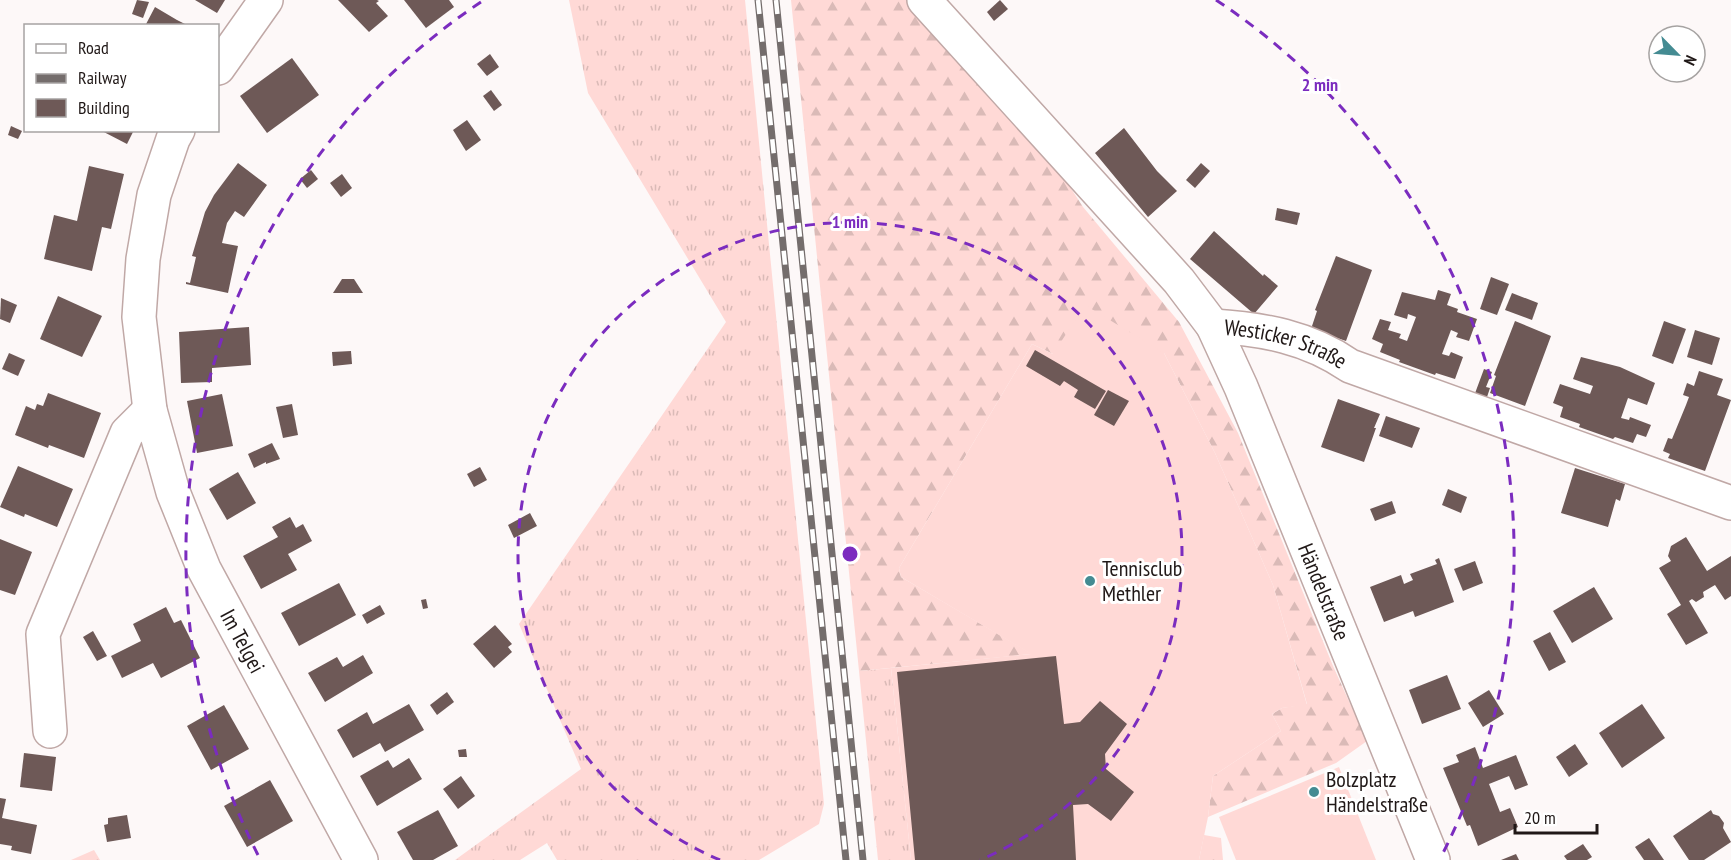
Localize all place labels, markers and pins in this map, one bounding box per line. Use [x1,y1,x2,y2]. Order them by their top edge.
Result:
centre of rings [840,544,860,564]
place label: Tennisclub Methler [1102,554,1182,607]
marker: Tennisclub Methler [1083,574,1097,588]
place label: Bolzplatz Händelstraße [1326,765,1428,818]
marker: Bolzplatz Händelstraße [1307,785,1321,799]

